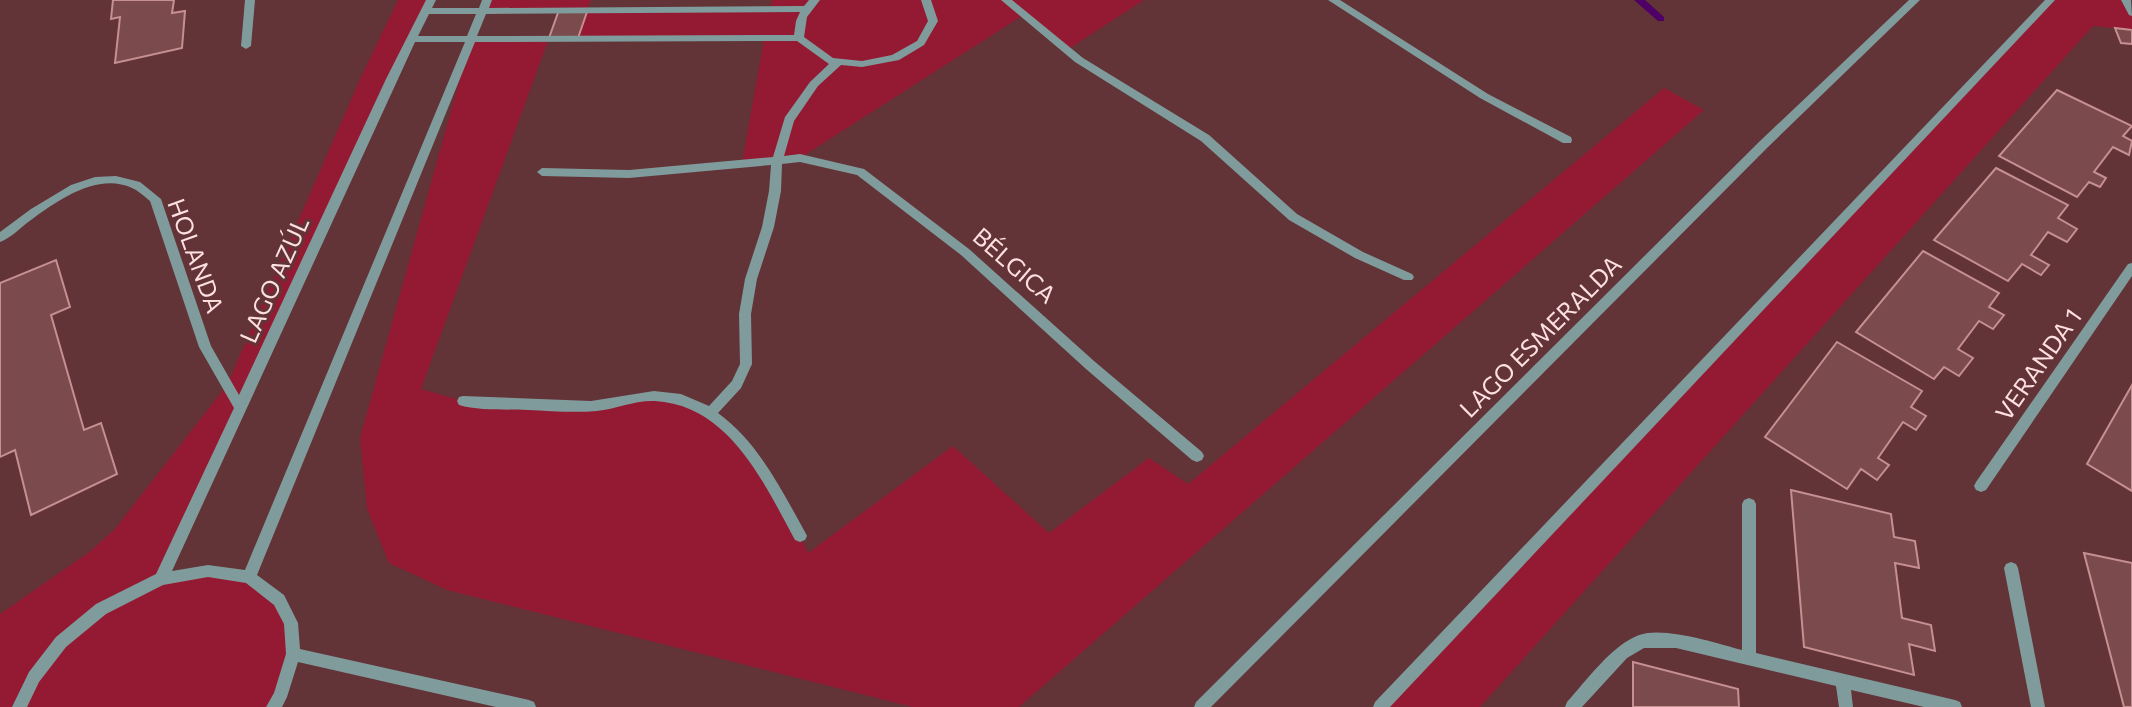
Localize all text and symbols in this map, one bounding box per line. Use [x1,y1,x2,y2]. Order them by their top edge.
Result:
street label: HOLANDA [162,194,230,317]
street label: LAGO AZÚL [233,212,314,347]
street label: BÉLGICA [968,221,1062,309]
street label: LAGO ESMERALDA [1453,249,1627,423]
street label: VERANDA 1 [1989,303,2087,426]

